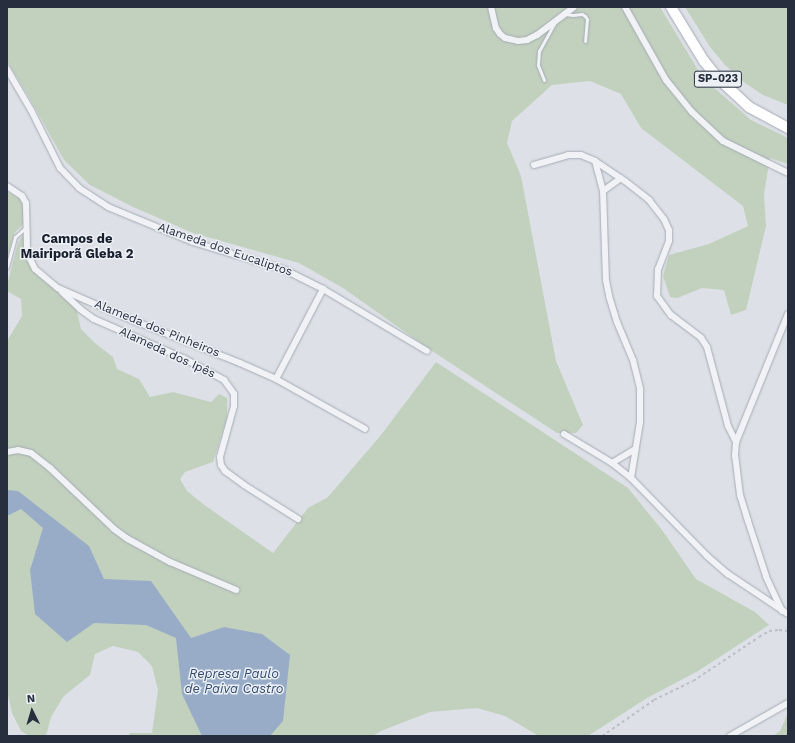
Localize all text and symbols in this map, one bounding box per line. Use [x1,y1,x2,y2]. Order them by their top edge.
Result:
road number: SP-023 [693,70,743,88]
street label: Alameda dos Eucaliptos [156,220,294,280]
district label: Campos de Mairiporã Gleba 2 [20,232,134,263]
street label: Alameda dos Pinheiros [92,297,222,361]
street label: Alameda dos Ipês [117,324,217,382]
water label: Represa Paulo de Paiva Castro [184,667,284,698]
north arrow [12,691,52,731]
text: N [26,692,36,705]

